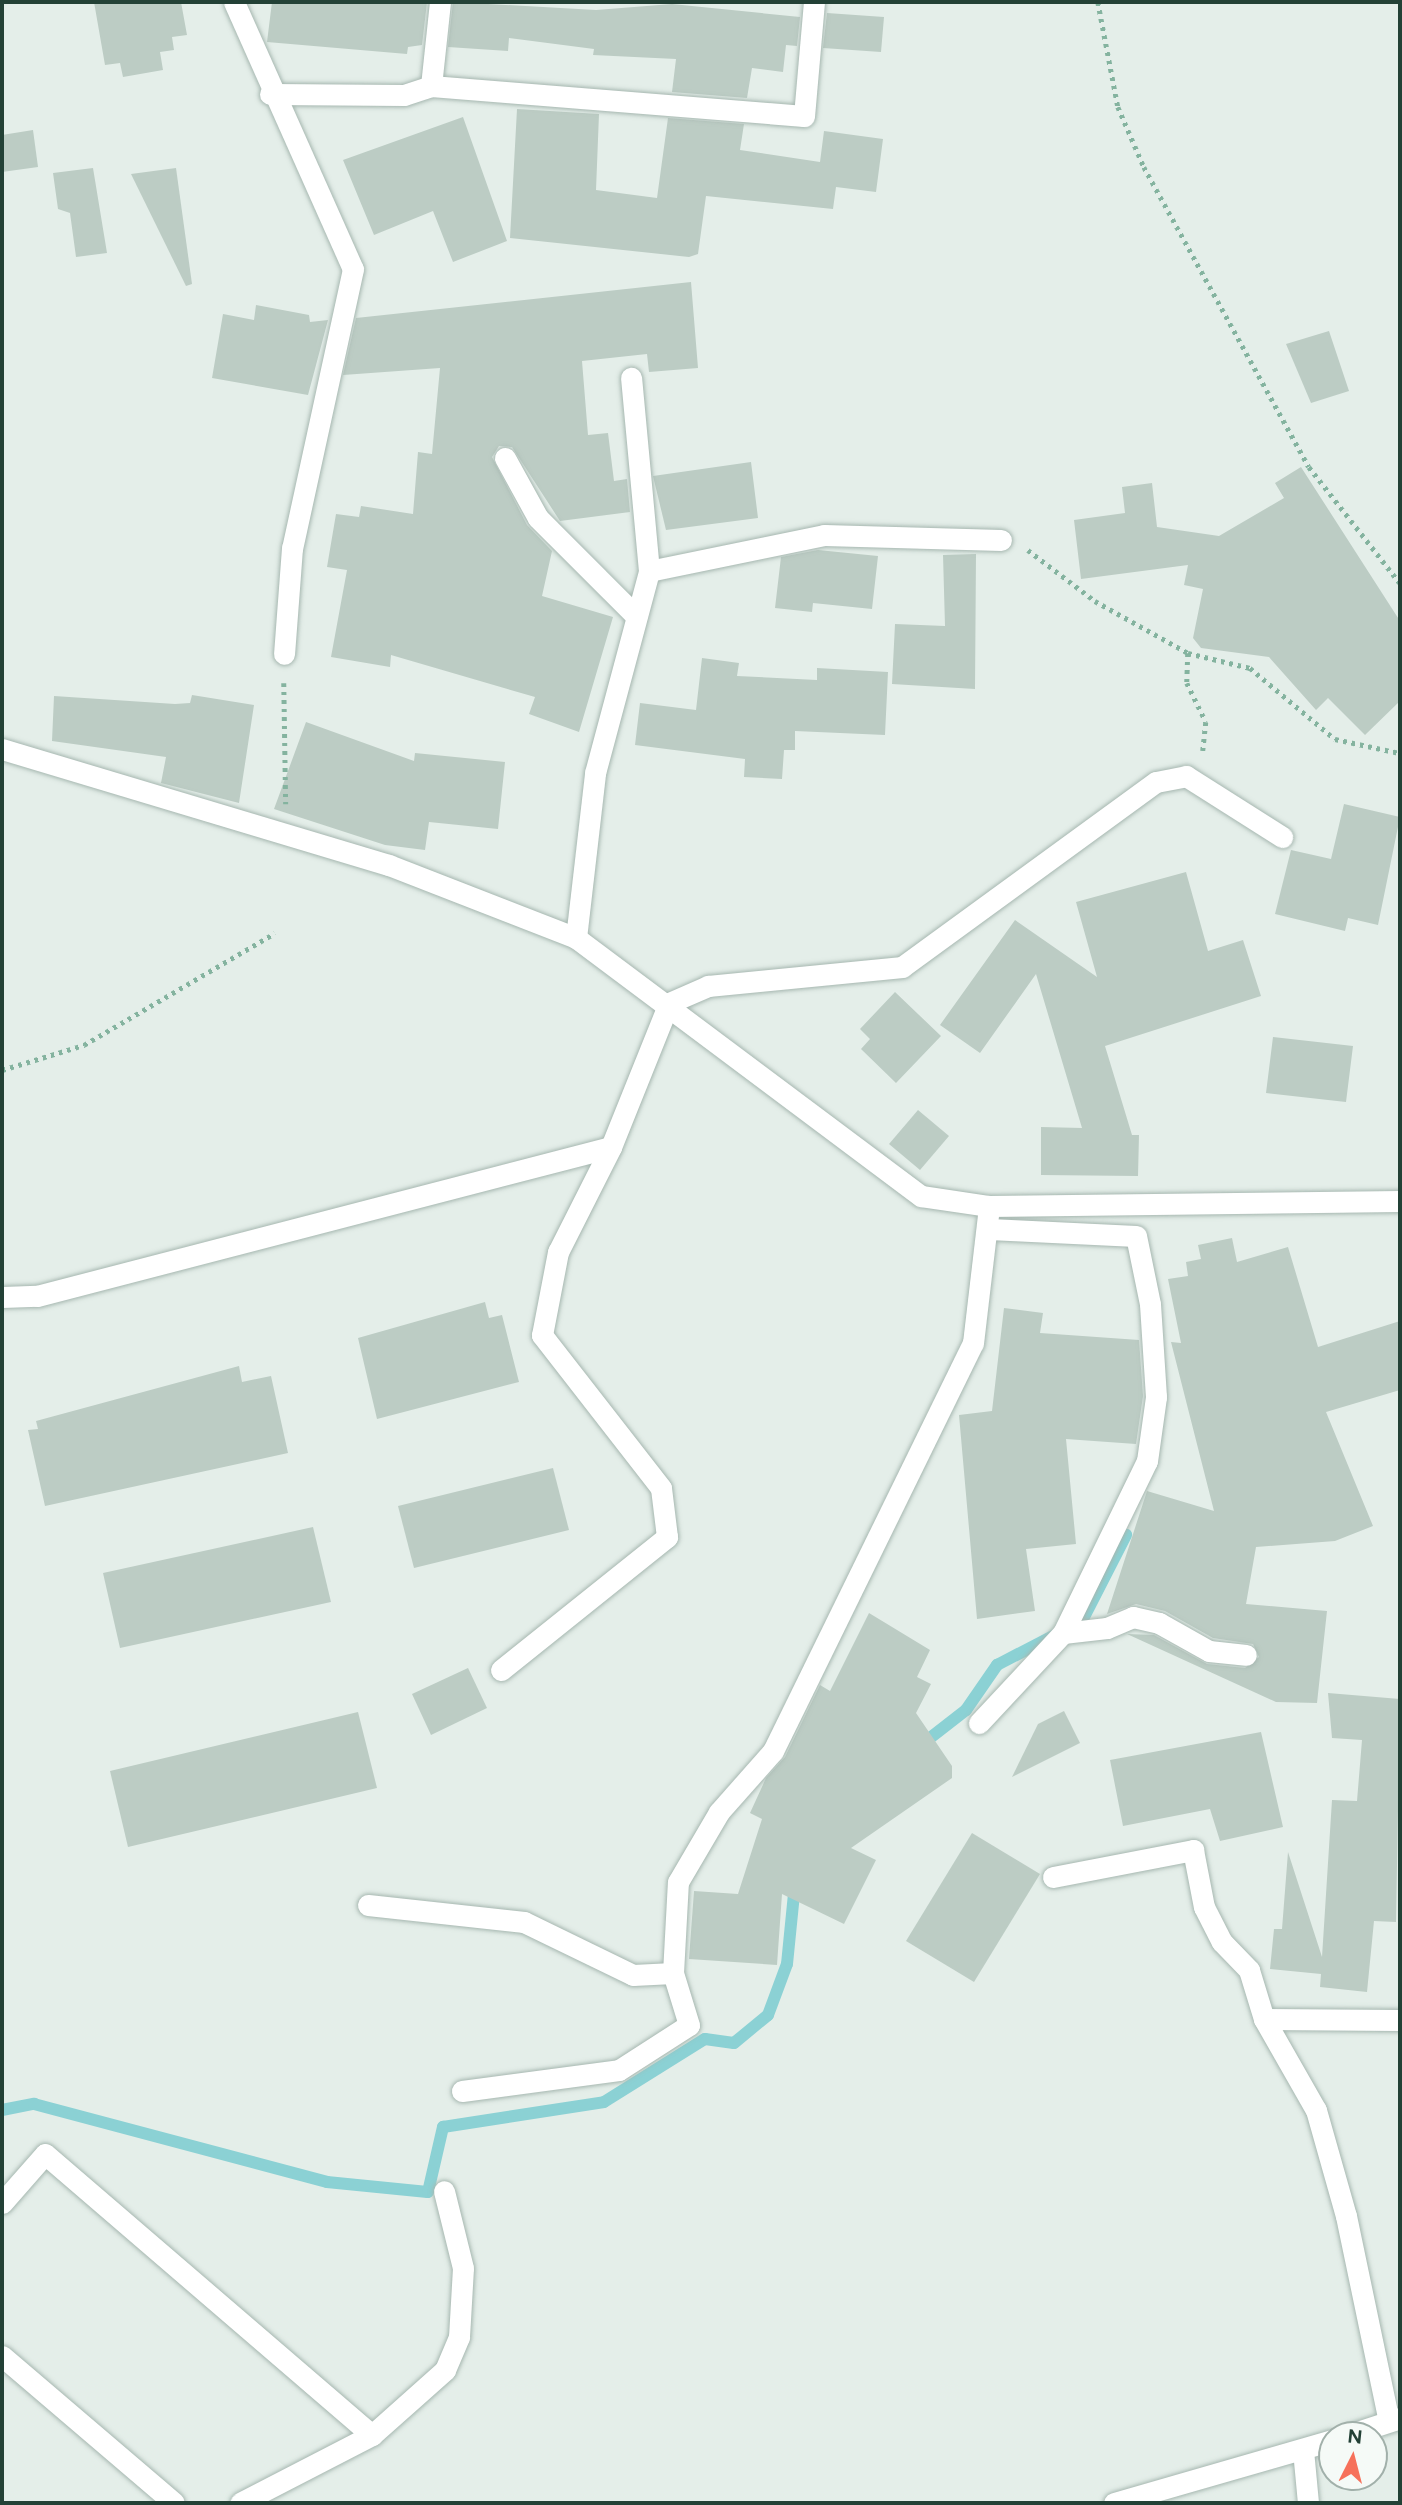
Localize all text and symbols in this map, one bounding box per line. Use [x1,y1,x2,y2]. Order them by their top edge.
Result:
north arrow [1318,2421,1388,2491]
text: N [1347,2424,1364,2449]

